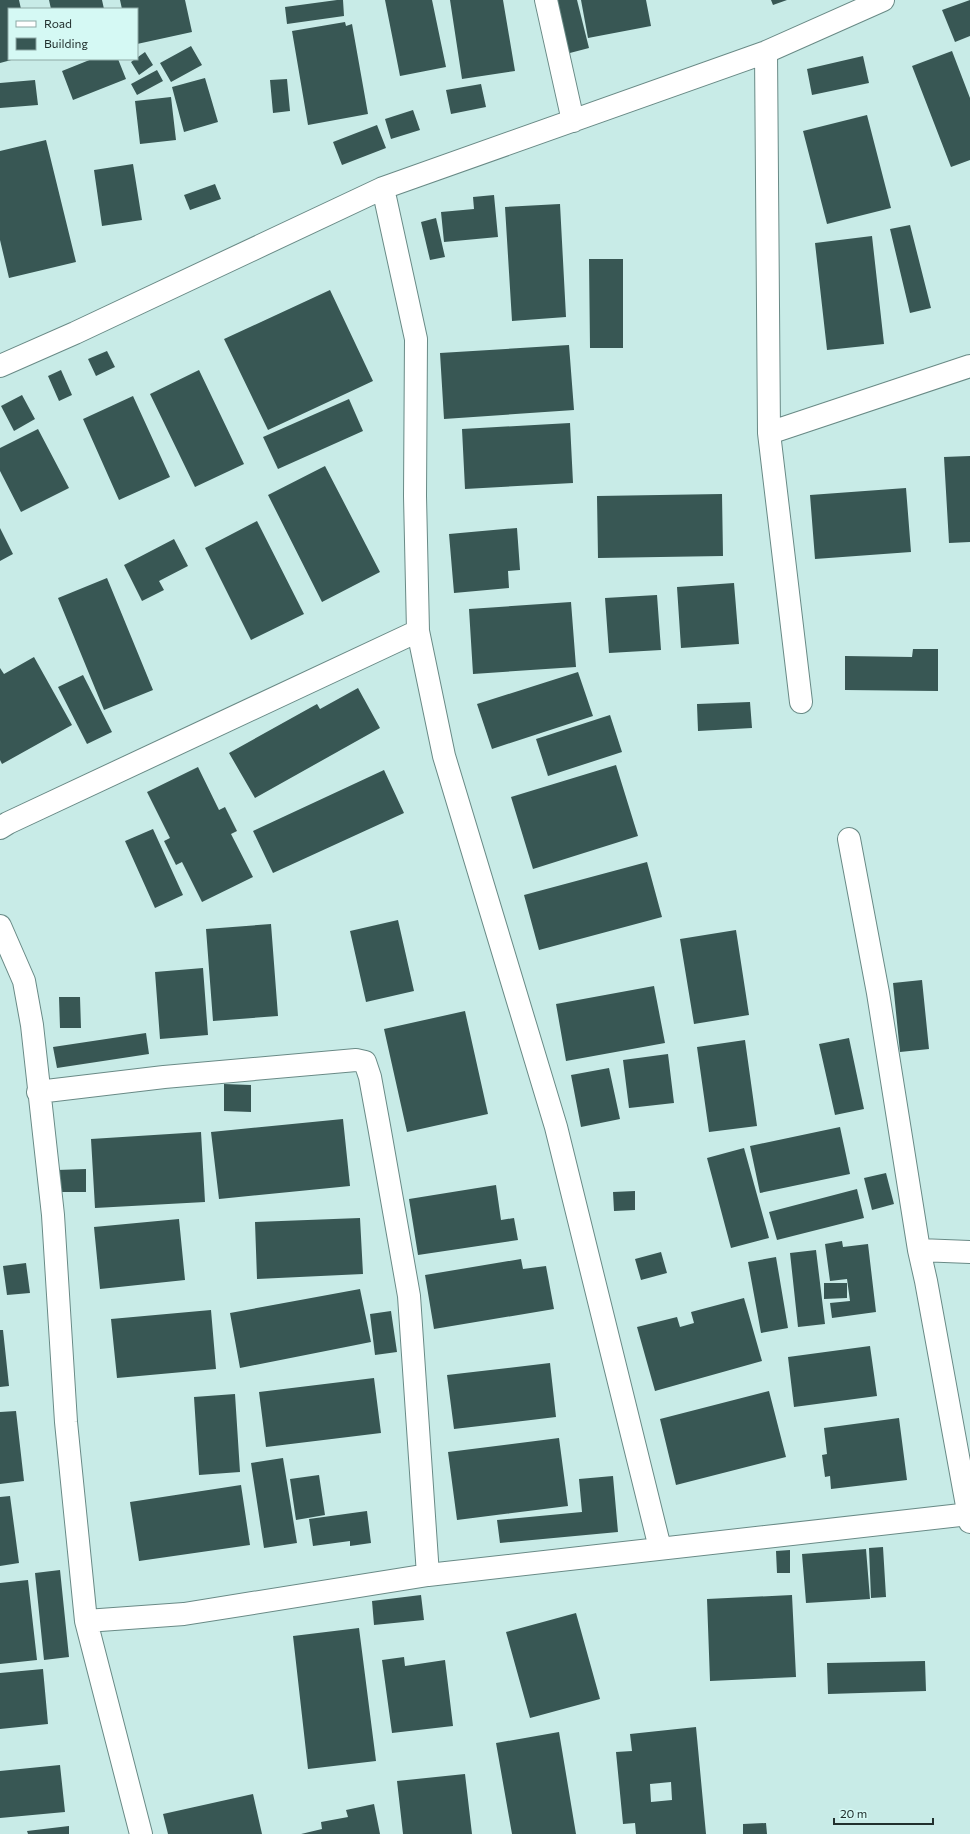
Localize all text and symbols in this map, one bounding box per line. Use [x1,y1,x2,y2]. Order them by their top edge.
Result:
legend [8,8,138,60]
text: Road [44,16,72,30]
text: Building [44,36,88,50]
scale bar [834,1800,933,1826]
text: 20 m [840,1806,867,1820]

